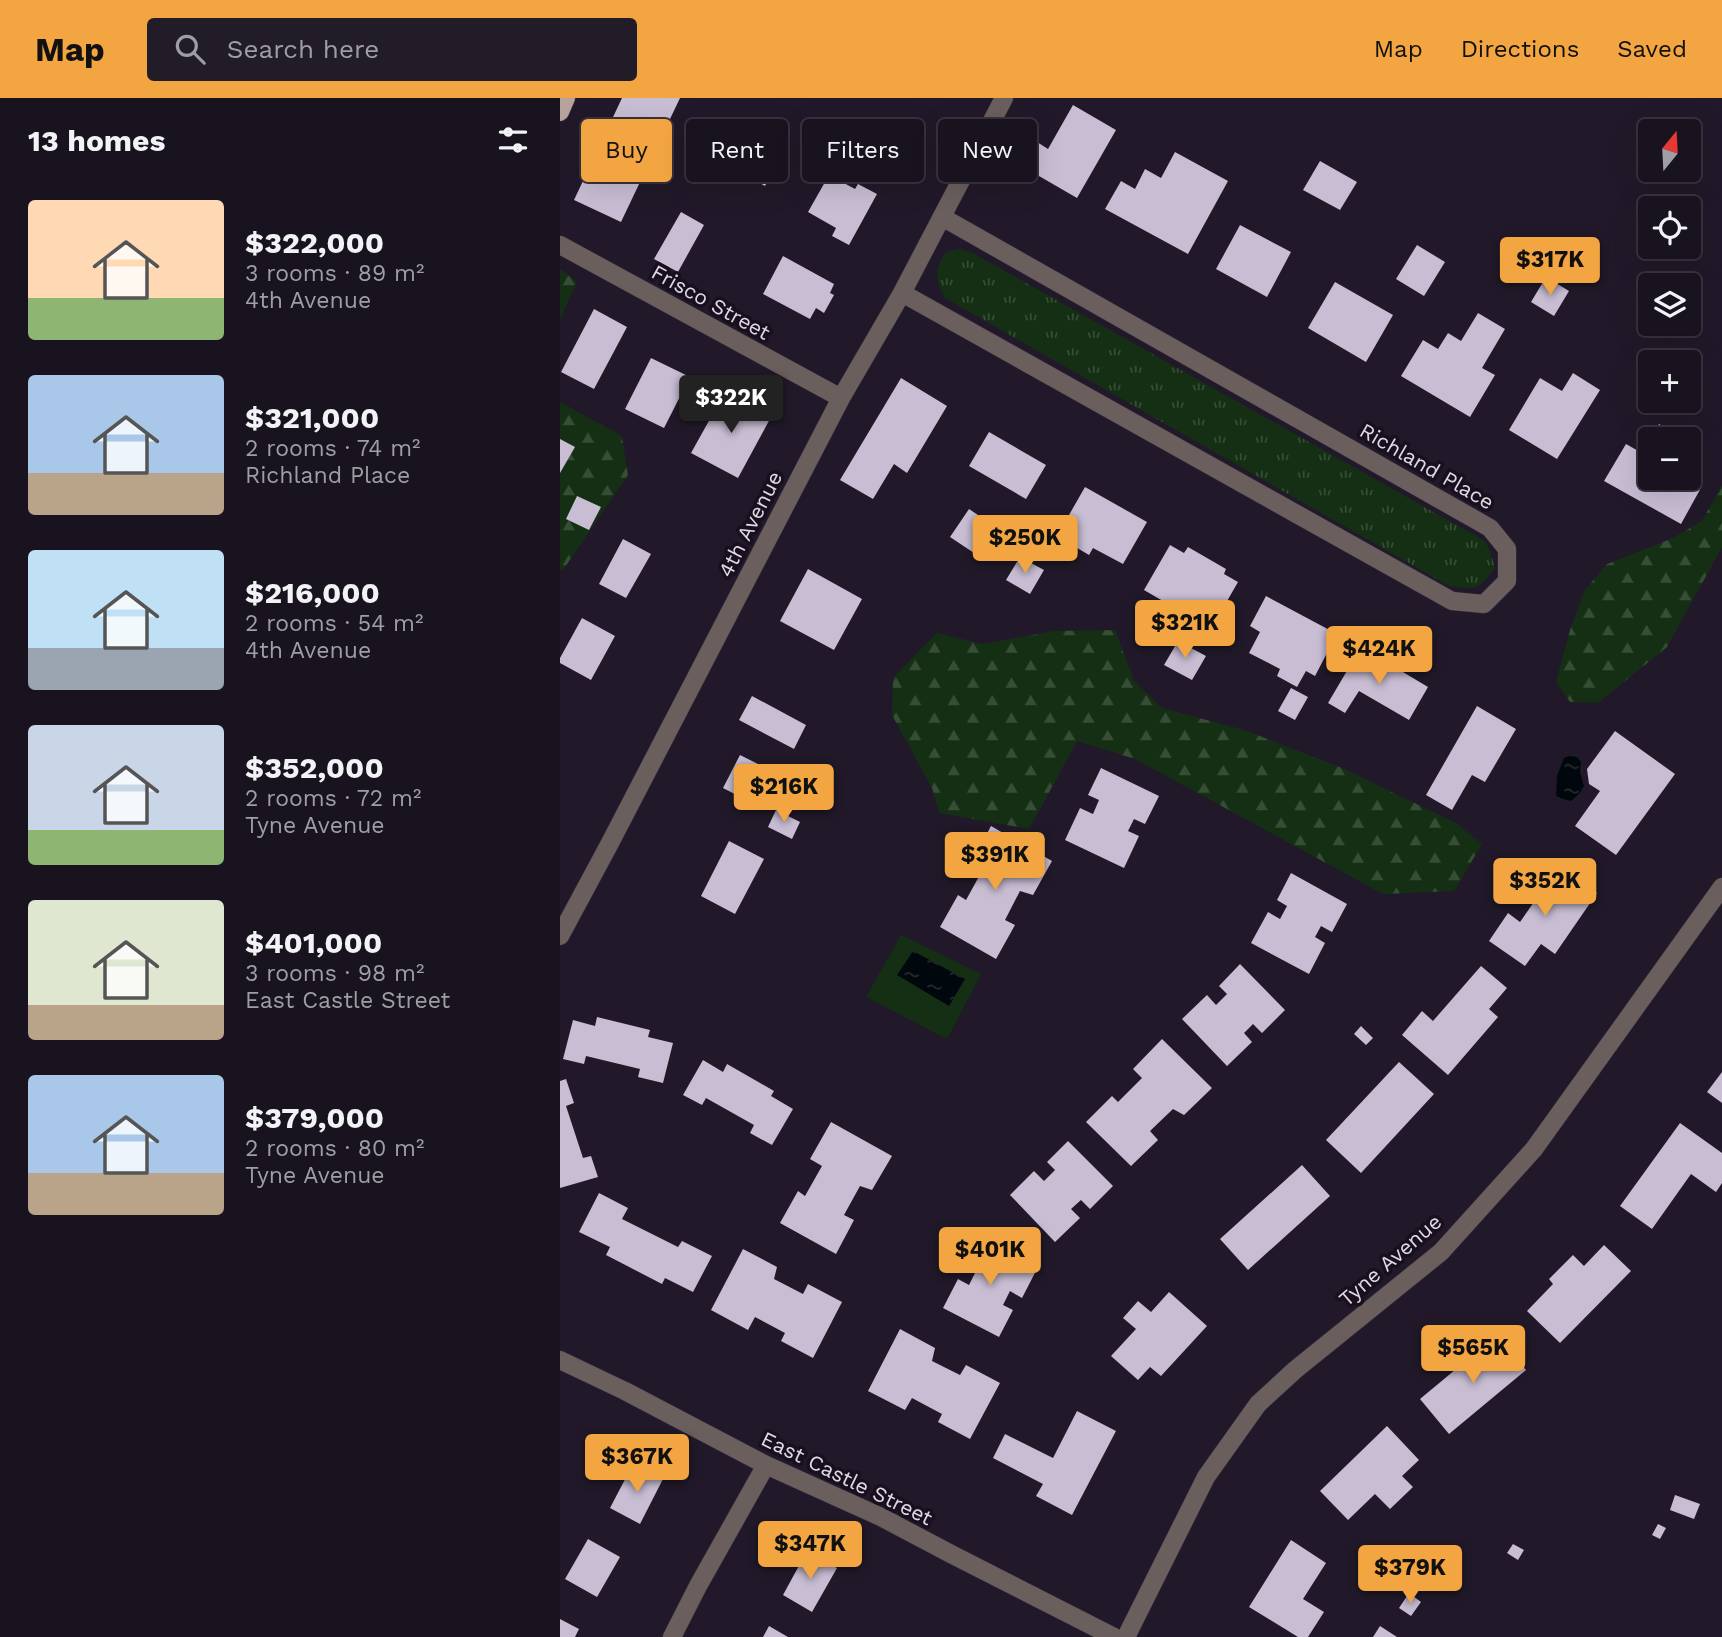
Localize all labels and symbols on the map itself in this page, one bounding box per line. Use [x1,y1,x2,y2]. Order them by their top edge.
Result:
north arrow [1638,119,1701,182]
pin: $317K [1501,238,1599,297]
street label: Frisco Street [647,259,775,345]
pin: $322K [682,376,780,435]
street label: Richland Place [1355,417,1499,515]
street label: 4th Avenue [713,467,787,581]
pin: $250K [976,516,1074,575]
pin: $321K [1136,601,1234,660]
pin: $424K [1330,626,1428,686]
pin: $216K [735,764,833,824]
pin: $391K [946,832,1044,892]
pin: $352K [1496,858,1594,918]
street label: Tyne Avenue [1334,1209,1446,1311]
pin: $401K [941,1228,1039,1287]
pin: $565K [1424,1326,1522,1385]
street label: East Castle Street [757,1426,937,1530]
pin: $367K [588,1434,686,1494]
pin: $347K [761,1522,859,1581]
pin: $379K [1361,1546,1459,1605]

